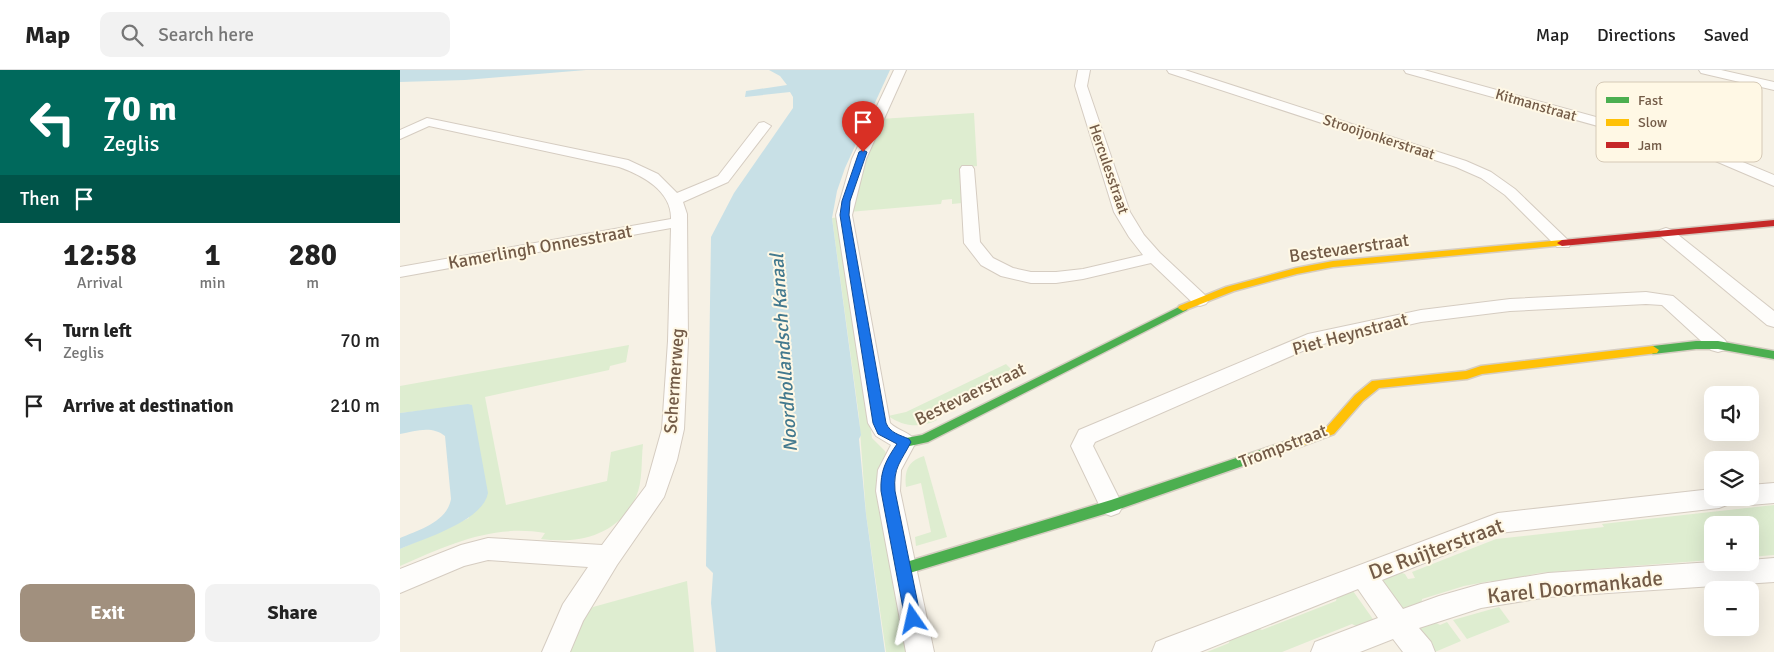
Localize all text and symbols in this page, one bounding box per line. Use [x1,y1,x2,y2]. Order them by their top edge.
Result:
search box [100,12,450,57]
text: Map [25,20,70,50]
icon: search [118,21,146,49]
text: Search here [158,23,254,47]
text: Map [1536,24,1569,46]
text: Directions [1597,24,1676,46]
text: Saved [1704,24,1749,46]
legend [1596,82,1762,162]
street label: Kitmanstraat [1493,85,1579,125]
text: 70 m [103,87,177,130]
icon: left [20,90,85,155]
text: Fast [1638,92,1663,109]
pin [842,101,884,152]
icon: arrive [849,108,877,136]
street label: Strooijonkerstraat [1321,110,1437,164]
text: Slow [1638,114,1667,131]
street label: Herculesstraat [1085,122,1133,216]
text: Zeglis [103,130,159,157]
text: Jam [1638,137,1662,154]
icon: arrive [70,185,98,213]
text: Then [20,187,60,211]
street label: Kamerlingh Onnesstraat [446,220,634,274]
street label: Bestevaerstraat [1288,229,1410,267]
text: 12:58 [63,237,137,274]
text: 1 [204,237,221,274]
text: 280 [288,237,337,274]
water label: Noordhollandsch Kanaal [765,252,803,453]
text: Arrival [77,273,123,293]
text: min [200,273,225,293]
text: m [306,273,319,293]
street label: Piet Heynstraat [1290,308,1410,360]
text: Turn left [63,319,132,343]
icon: left [20,327,48,355]
street label: Schermerweg [659,328,689,434]
text: 70 m [340,329,380,353]
text: Zeglis [63,343,104,363]
street label: Bestevaerstraat [911,358,1029,430]
map controls [1704,386,1759,636]
button: sound [1704,386,1759,441]
icon: arrive [20,392,48,420]
text: Arrive at destination [63,394,234,418]
text: 210 m [330,394,380,418]
street label: Trompstraat [1236,419,1330,473]
button: layers [1704,451,1759,506]
street label: De Ruijterstraat [1365,513,1507,585]
button: + [1704,516,1759,571]
street label: Karel Doormankade [1486,565,1664,609]
button: − [1704,581,1759,636]
button: Exit [20,584,195,642]
button: Share [205,584,380,642]
position arrow [886,592,938,644]

